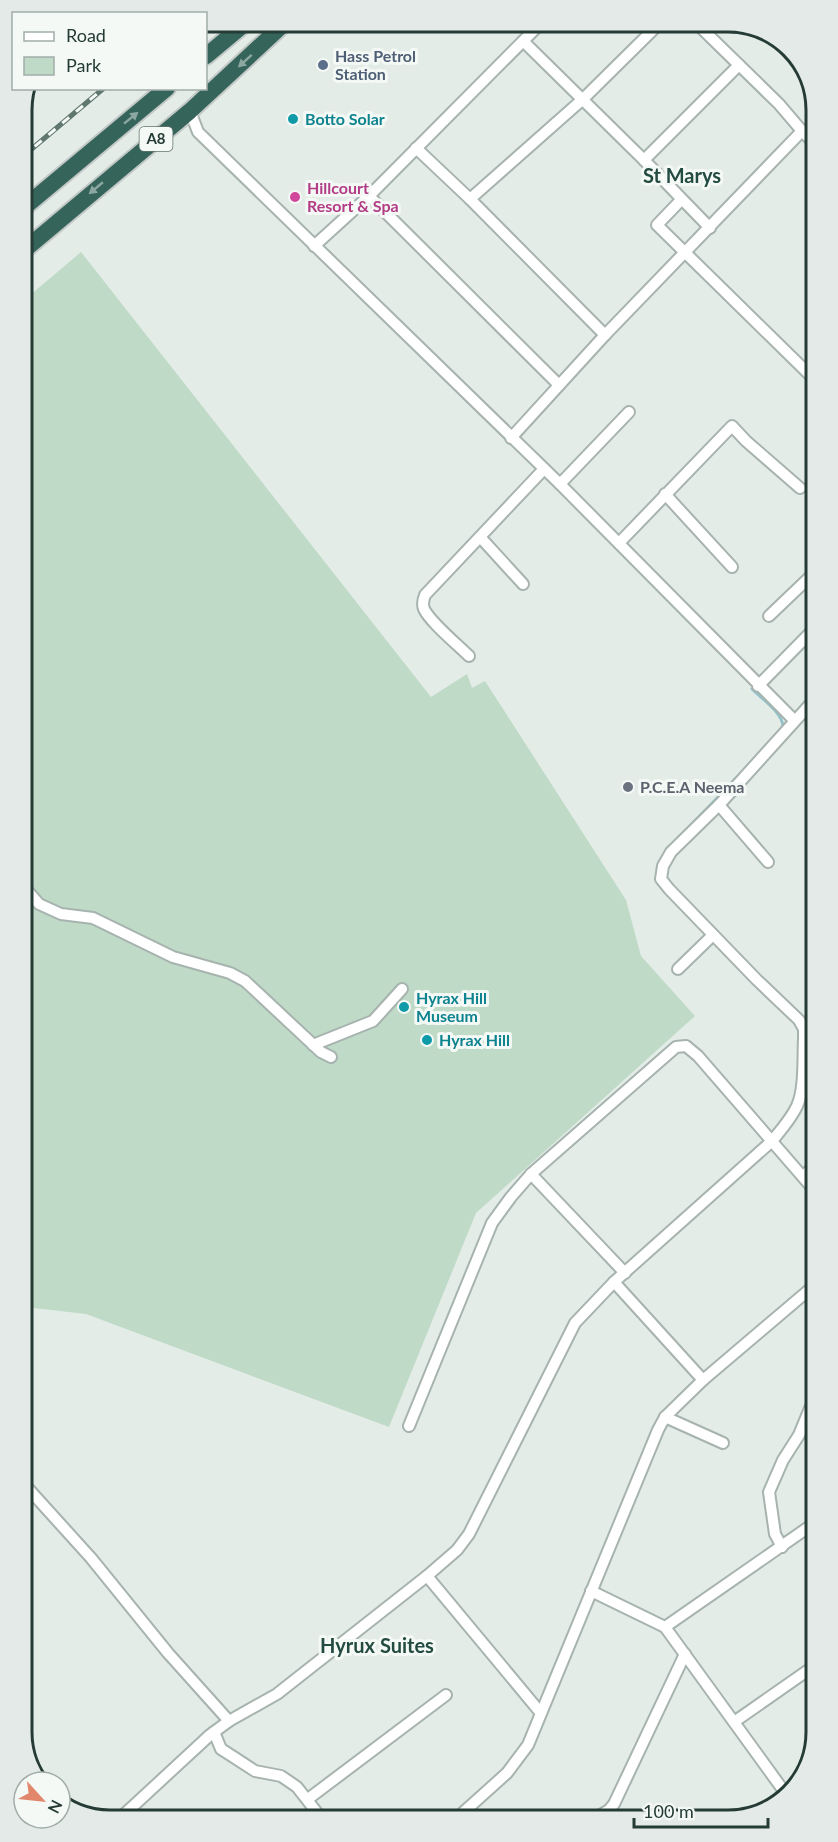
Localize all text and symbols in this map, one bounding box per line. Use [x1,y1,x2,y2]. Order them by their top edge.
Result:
legend [12,12,207,90]
text: Road [66,24,106,46]
place label: Hass Petrol Station [335,46,416,83]
text: Park [66,54,102,76]
one-way arrow [238,54,252,68]
marker: Hass Petrol Station [316,58,330,72]
place label: Botto Solar [305,109,385,128]
one-way arrow [123,112,139,125]
marker: Botto Solar [286,112,300,126]
road number: A8 [140,127,172,151]
district label: St Marys [643,163,721,187]
place label: Hillcourt Resort & Spa [307,178,399,215]
one-way arrow [89,181,104,194]
marker: Hillcourt Resort & Spa [288,190,302,204]
place label: P.C.E.A Neema [640,777,744,796]
marker: P.C.E.A Neema [621,780,635,794]
place label: Hyrax Hill Museum [416,988,487,1025]
marker: Hyrax Hill Museum [397,1000,411,1014]
place label: Hyrax Hill [439,1030,510,1049]
marker: Hyrax Hill [420,1033,434,1047]
district label: Hyrux Suites [320,1633,434,1657]
north arrow [12,1770,72,1830]
scale bar [634,1791,768,1829]
text: N [45,1797,67,1817]
text: 100 m [643,1800,694,1822]

